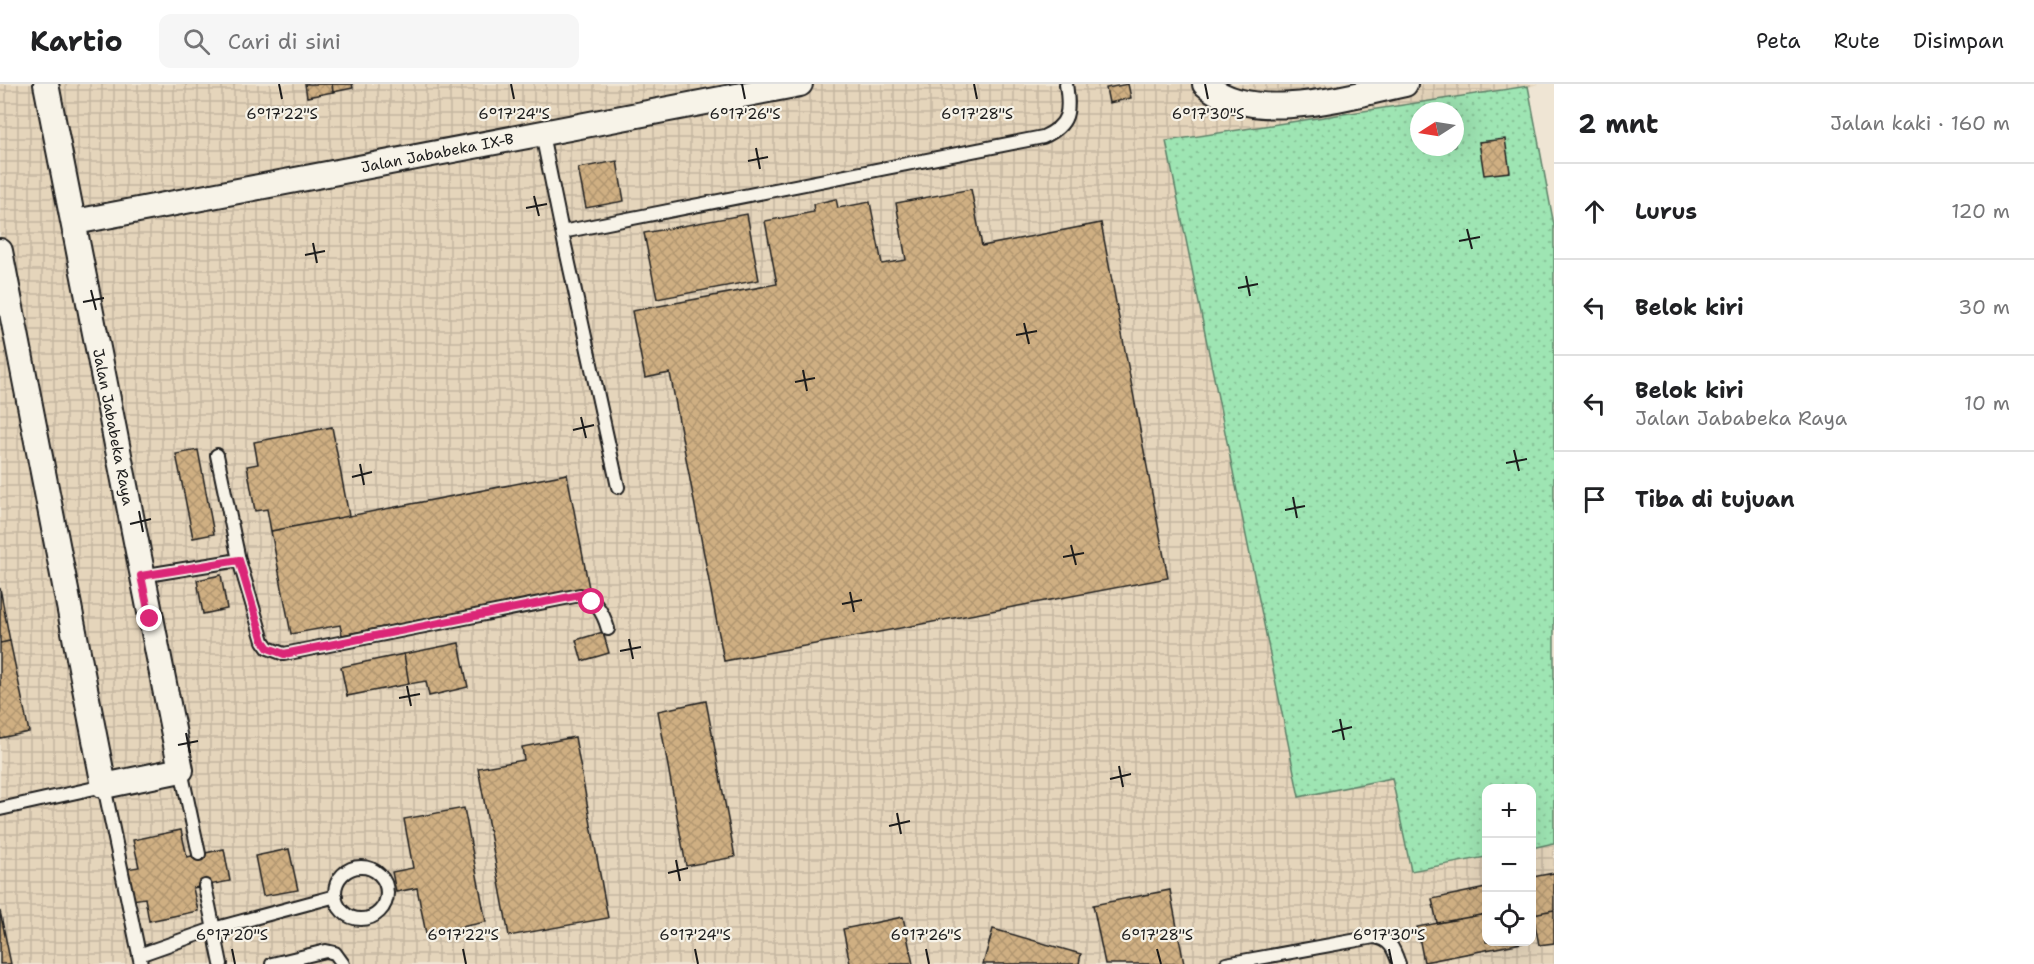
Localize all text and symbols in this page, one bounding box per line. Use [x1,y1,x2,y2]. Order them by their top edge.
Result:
search box [159,14,579,68]
text: Kartio [30,22,123,60]
icon: search [180,25,213,58]
text: Cari di sini [228,27,341,56]
text: Peta [1756,27,1801,55]
text: Rute [1834,27,1880,55]
text: Disimpan [1913,27,2004,55]
north arrow [1410,102,1464,156]
text: 6°17'22"S [246,104,318,124]
text: 6°17'24"S [478,104,550,124]
text: 6°17'26"S [709,104,781,124]
text: 6°17'28"S [941,104,1013,124]
text: 6°17'30"S [1172,104,1244,124]
text: 2 mnt [1578,106,1658,141]
text: Jalan kaki · 160 m [1830,110,2010,136]
street label: Jalan Jababeka IX-B [359,129,516,177]
icon: ahead [1578,195,1611,228]
text: Lurus [1635,197,1697,226]
text: 120 m [1951,198,2010,224]
icon: left [1578,291,1611,324]
text: Belok kiri [1635,293,1744,322]
text: 30 m [1958,294,2010,320]
street label: Jalan Jababeka Raya [88,347,138,508]
text: Belok kiri [1635,376,1744,405]
icon: left [1578,387,1611,420]
text: 10 m [1964,390,2010,416]
text: Jalan Jababeka Raya [1635,405,1847,431]
icon: arrive [1578,483,1611,516]
text: Tiba di tujuan [1635,485,1795,514]
route start [578,588,604,614]
route end [136,605,162,631]
map controls [1482,784,1536,946]
button: + [1482,784,1536,838]
button: − [1482,838,1536,892]
button: locate [1482,892,1536,946]
text: 6°17'20"S [196,925,268,945]
text: 6°17'22"S [427,925,499,945]
text: 6°17'24"S [659,925,731,945]
text: 6°17'26"S [890,925,962,945]
text: 6°17'28"S [1121,925,1193,945]
text: 6°17'30"S [1353,925,1425,945]

